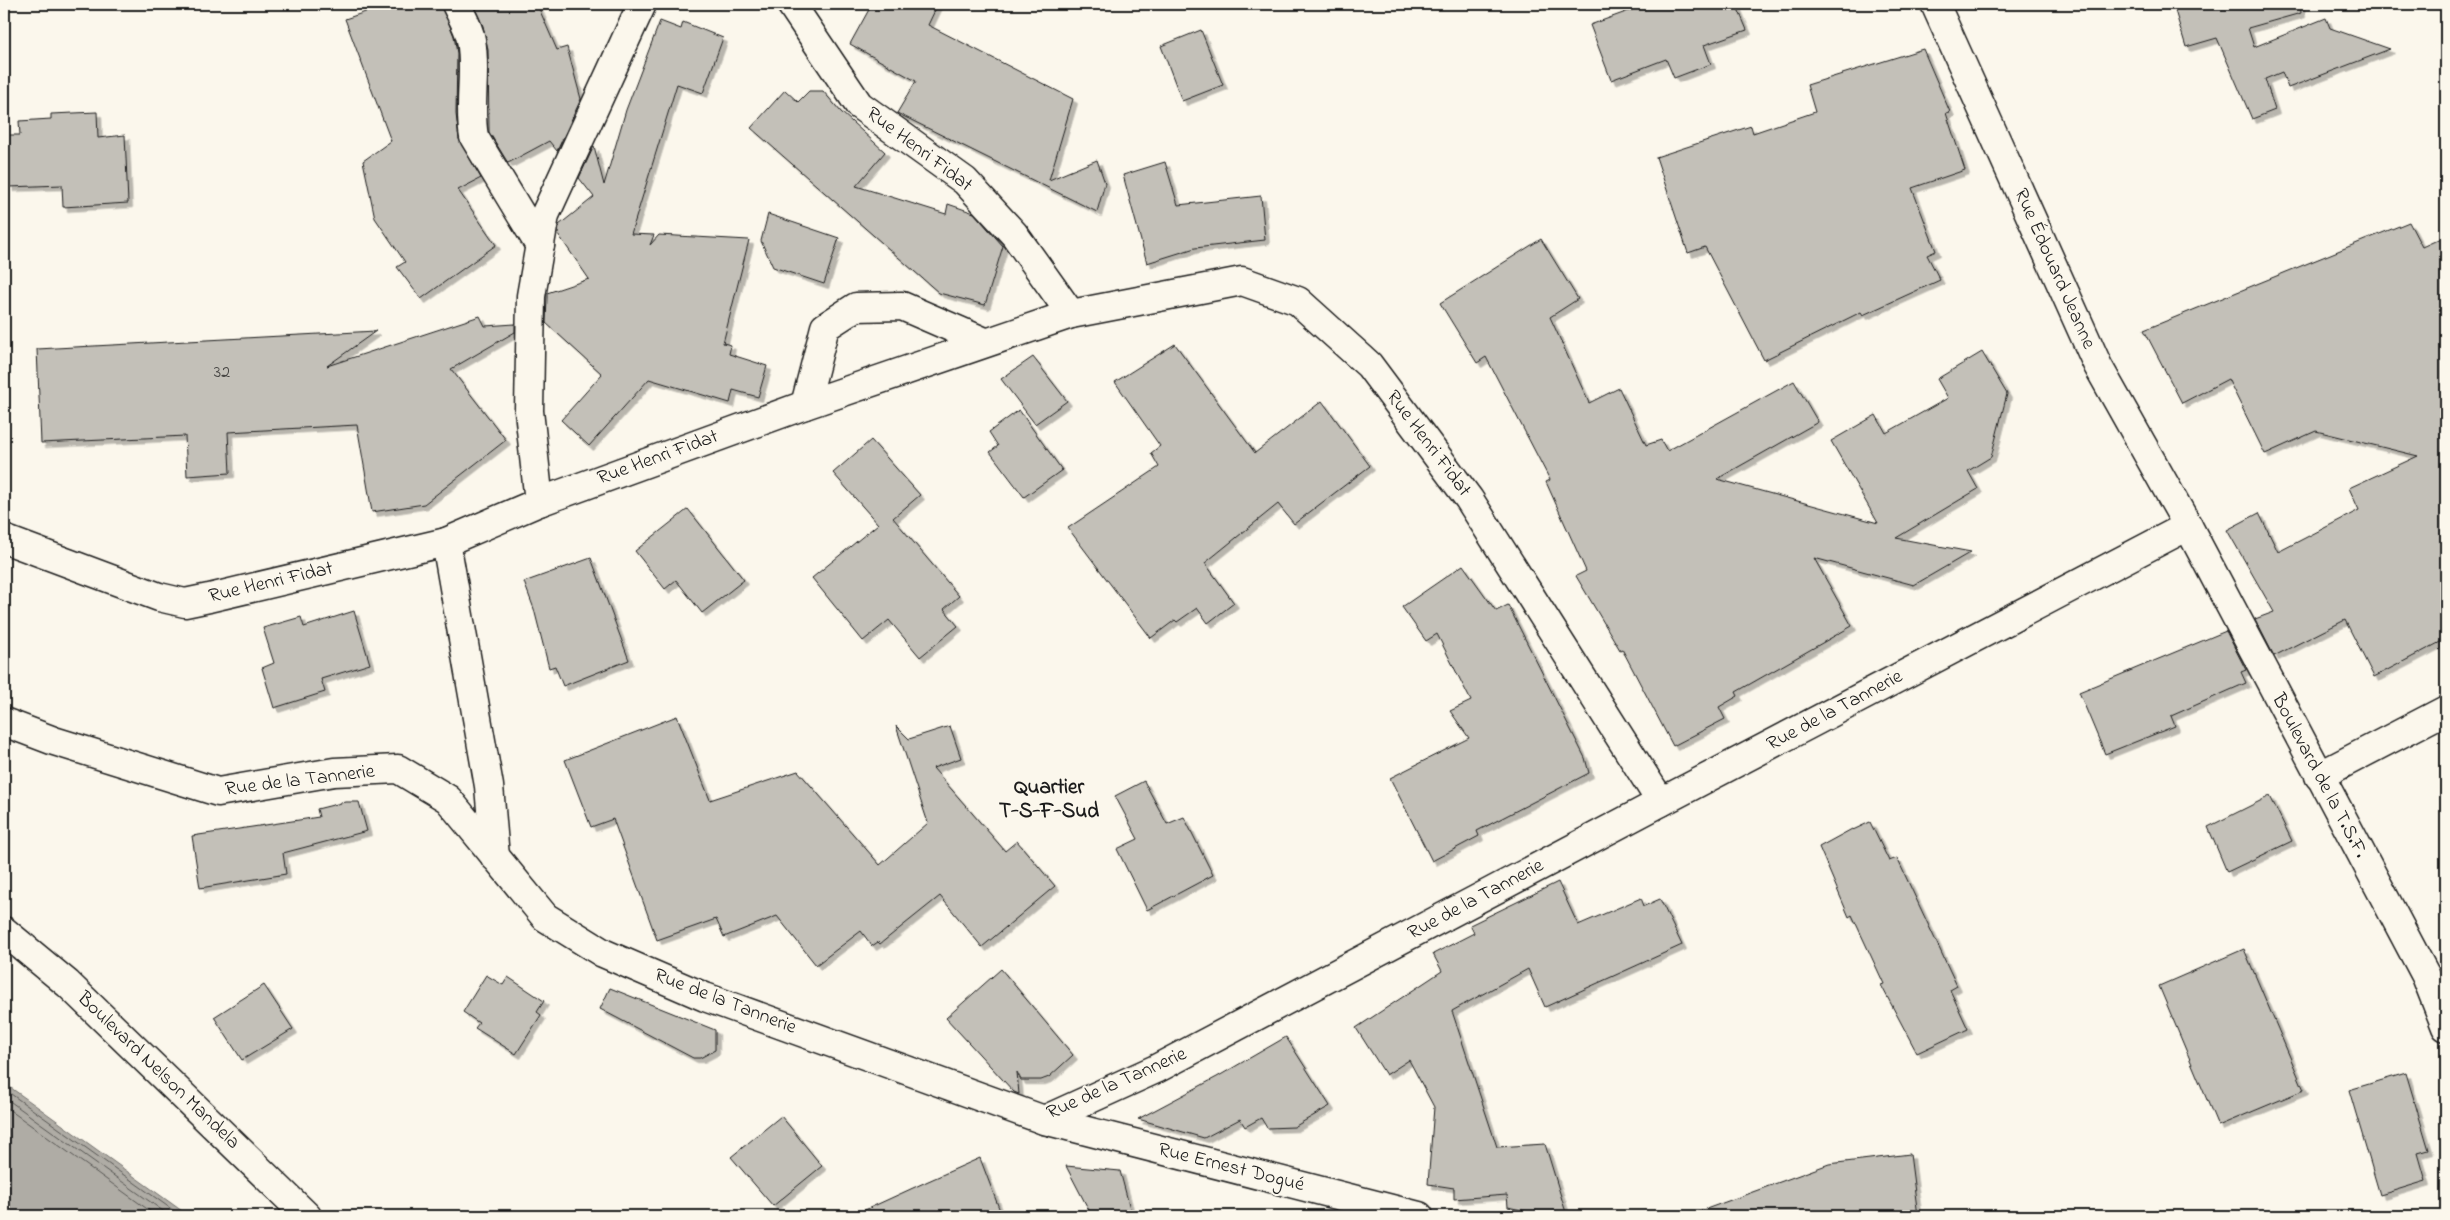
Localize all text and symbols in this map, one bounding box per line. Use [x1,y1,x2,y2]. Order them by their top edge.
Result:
street label: Rue Henri Fidat [860,100,979,200]
street label: Rue Édouard Jeanne [2006,184,2102,354]
house number: 32 [214,360,230,386]
street label: Rue Henri Fidat [1378,385,1478,504]
street label: Rue Henri Fidat [593,423,723,493]
street label: Rue Henri Fidat [206,555,336,611]
street label: Rue de la Tannerie [1762,663,1908,759]
street label: Boulevard de la T.S.F. [2263,688,2375,863]
street label: Rue de la Tannerie [224,757,376,805]
district label: Quartier T-S-F-Sud [999,773,1099,827]
street label: Rue de la Tannerie [1403,852,1549,948]
street label: Rue de la Tannerie [650,962,800,1043]
street label: Boulevard Nelson Mandela [69,985,246,1157]
street label: Rue de la Tannerie [1042,1040,1192,1128]
street label: Rue Ernest Dogué [1155,1136,1307,1201]

